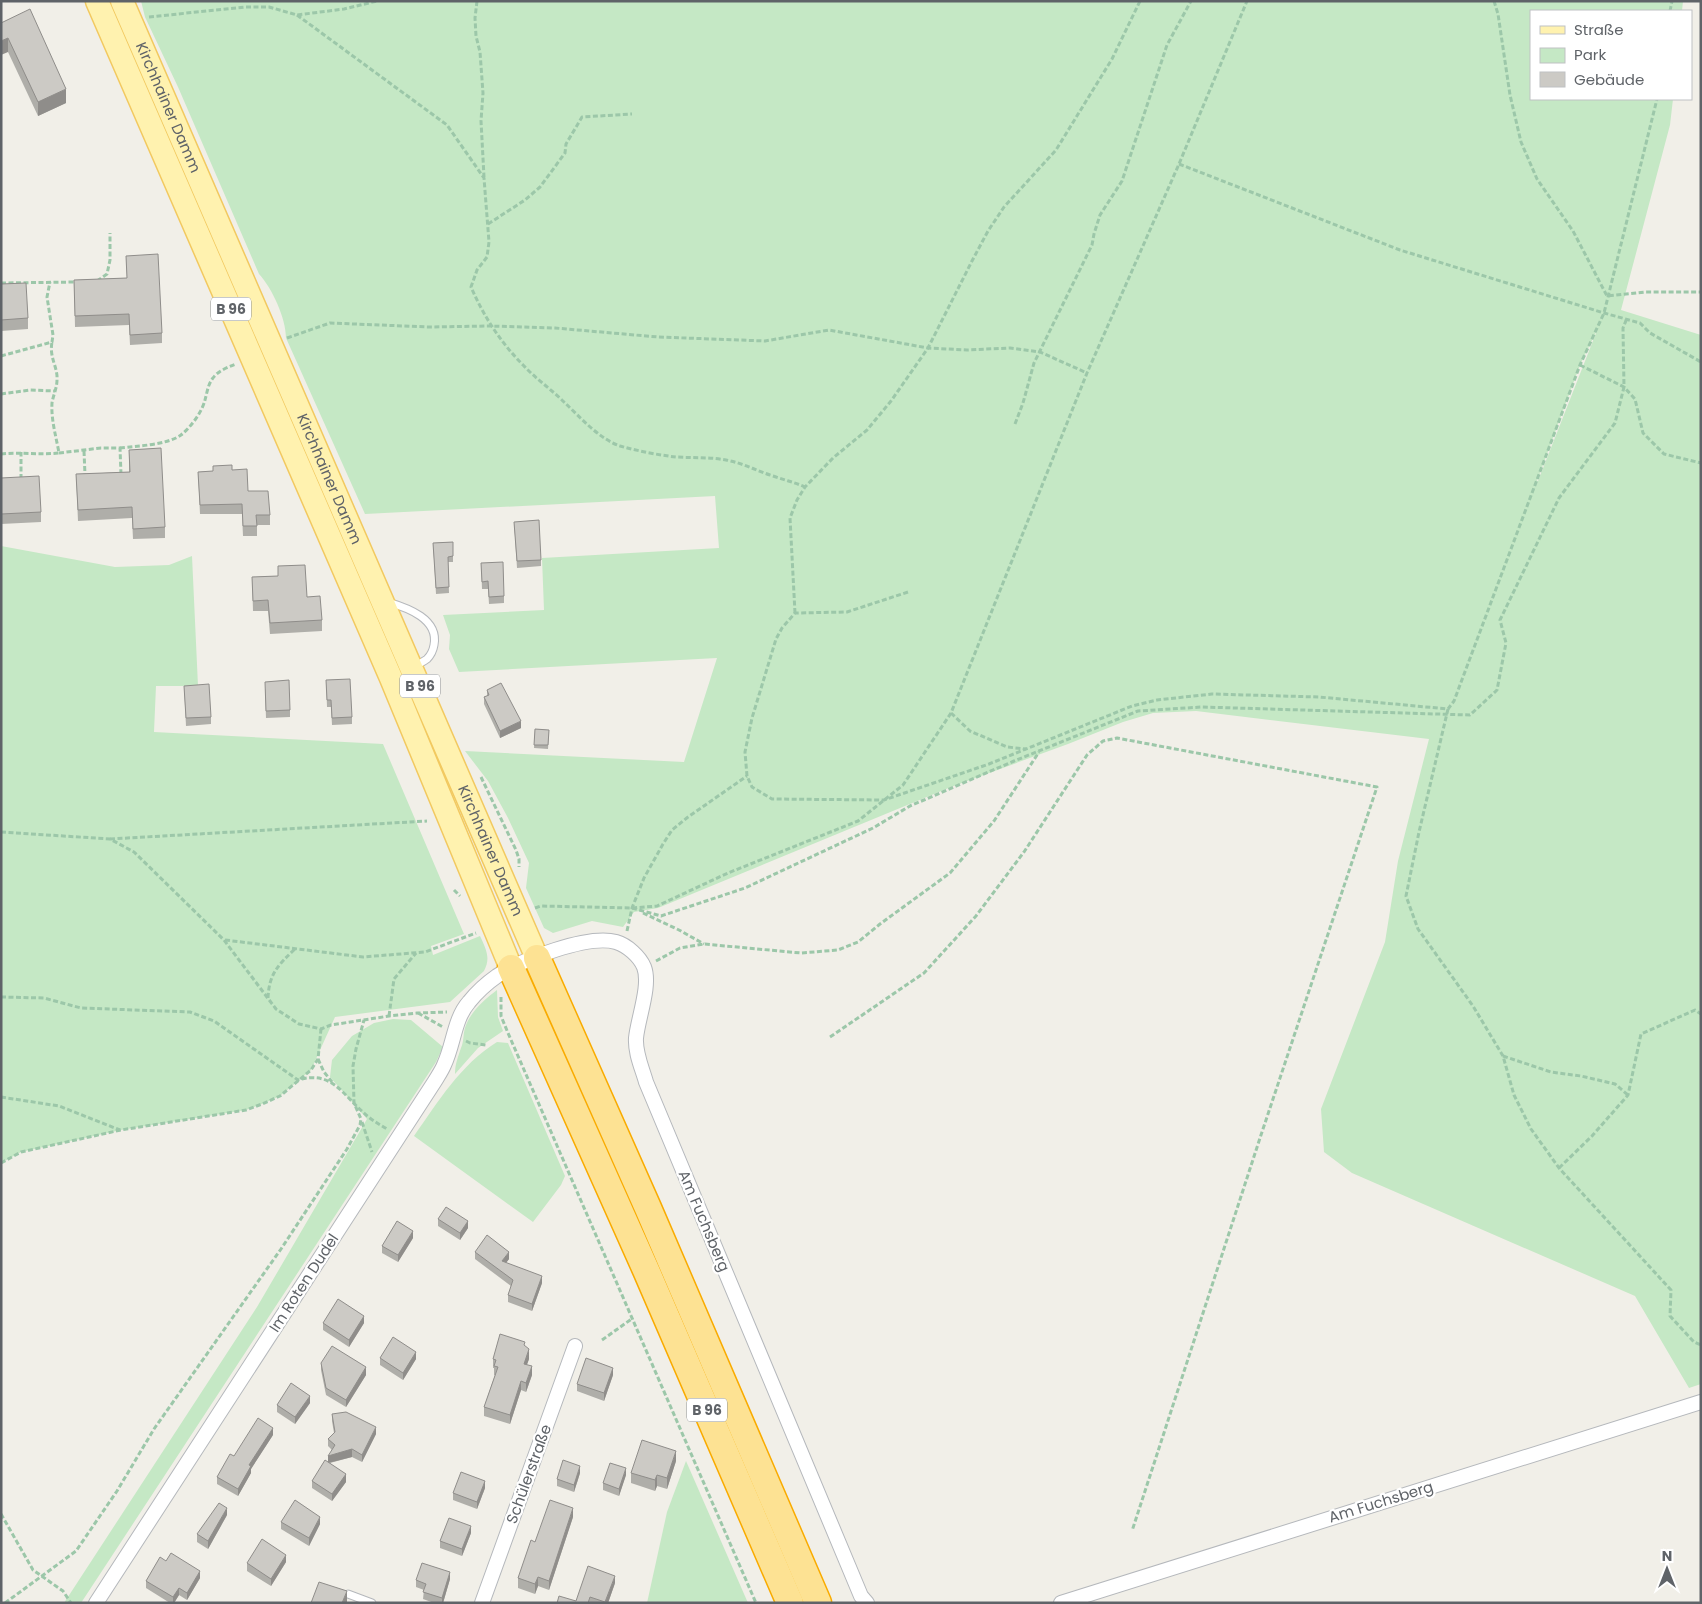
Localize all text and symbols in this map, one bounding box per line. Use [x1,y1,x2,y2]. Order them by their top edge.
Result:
legend [1530,10,1692,100]
text: Straße [1574,19,1624,40]
street label: Kirchhainer Damm [131,39,206,176]
text: Park [1574,44,1606,65]
text: Gebäude [1574,69,1644,90]
road number: B 96 [211,298,251,320]
street label: Kirchhainer Damm [292,410,367,548]
road number: B 96 [400,674,440,698]
street label: Kirchhainer Damm [453,782,528,919]
street label: Am Fuchsberg [674,1167,735,1275]
street label: Im Roten Dudel [264,1229,343,1336]
road number: B 96 [687,1398,727,1422]
street label: Schülerstraße [501,1421,556,1526]
street label: Am Fuchsberg [1326,1476,1436,1527]
north arrow [1642,1544,1692,1594]
text: N [1662,1546,1672,1566]

